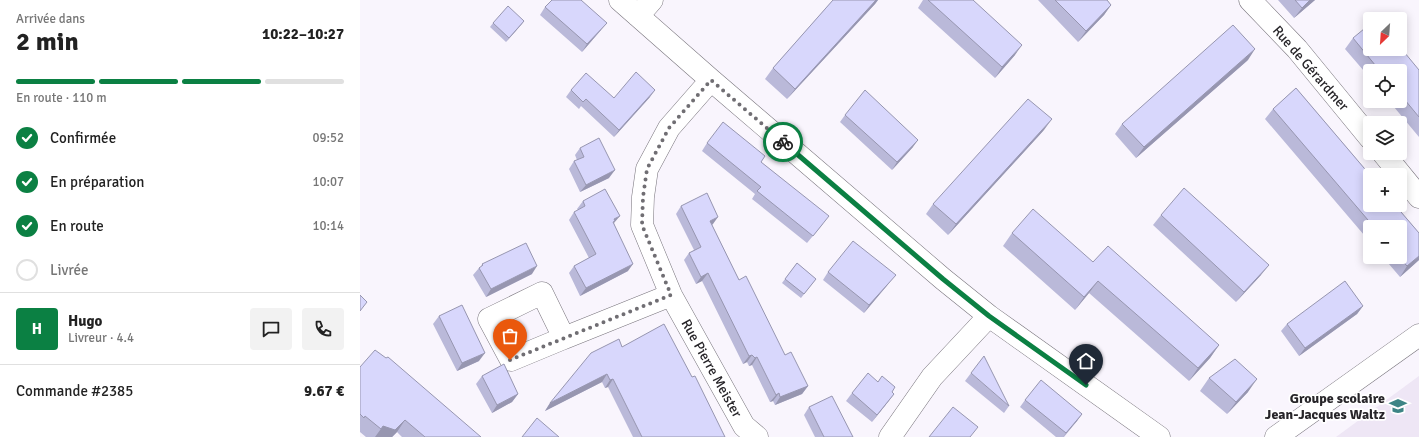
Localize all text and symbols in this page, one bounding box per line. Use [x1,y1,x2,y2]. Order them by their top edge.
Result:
text: Arrivée dans [16,11,85,27]
north arrow [1363,12,1407,56]
map controls [1363,12,1407,264]
street label: Rue de Gérardmer [1269,22,1353,115]
text: 10:22–10:27 [262,25,344,43]
text: 2 min [16,26,79,58]
button: locate [1363,64,1407,108]
text: En route · 110 m [16,90,107,106]
button: layers [1363,116,1407,160]
courier [763,122,803,162]
icon: check [16,127,38,149]
text: Confirmée [50,129,116,147]
text: 09:52 [312,130,344,146]
icon: bike [772,131,794,153]
button: + [1363,168,1407,212]
icon: check [16,171,38,193]
text: En préparation [50,173,145,191]
text: 10:07 [312,174,344,190]
icon: check [16,215,38,237]
text: En route [50,217,104,235]
text: 10:14 [312,218,344,234]
button: − [1363,220,1407,264]
text: Livrée [50,261,89,279]
button: chat [250,308,292,350]
button: phone [302,308,344,350]
text: Hugo [68,312,102,330]
street label: Rue Pierre Meister [677,316,746,421]
pin [493,319,527,360]
text: H [32,320,42,338]
icon: bag [499,325,521,347]
text: Livreur · 4.4 [68,330,134,346]
pin [1069,344,1103,385]
icon: home [1075,350,1097,372]
text: Commande #2385 [16,382,133,400]
text: 9.67 € [304,382,344,400]
place label: Groupe scolaire Jean-Jacques Waltz [1265,390,1385,423]
school or university icon: Groupe scolaire Jean-Jacques Waltz [1388,396,1408,416]

